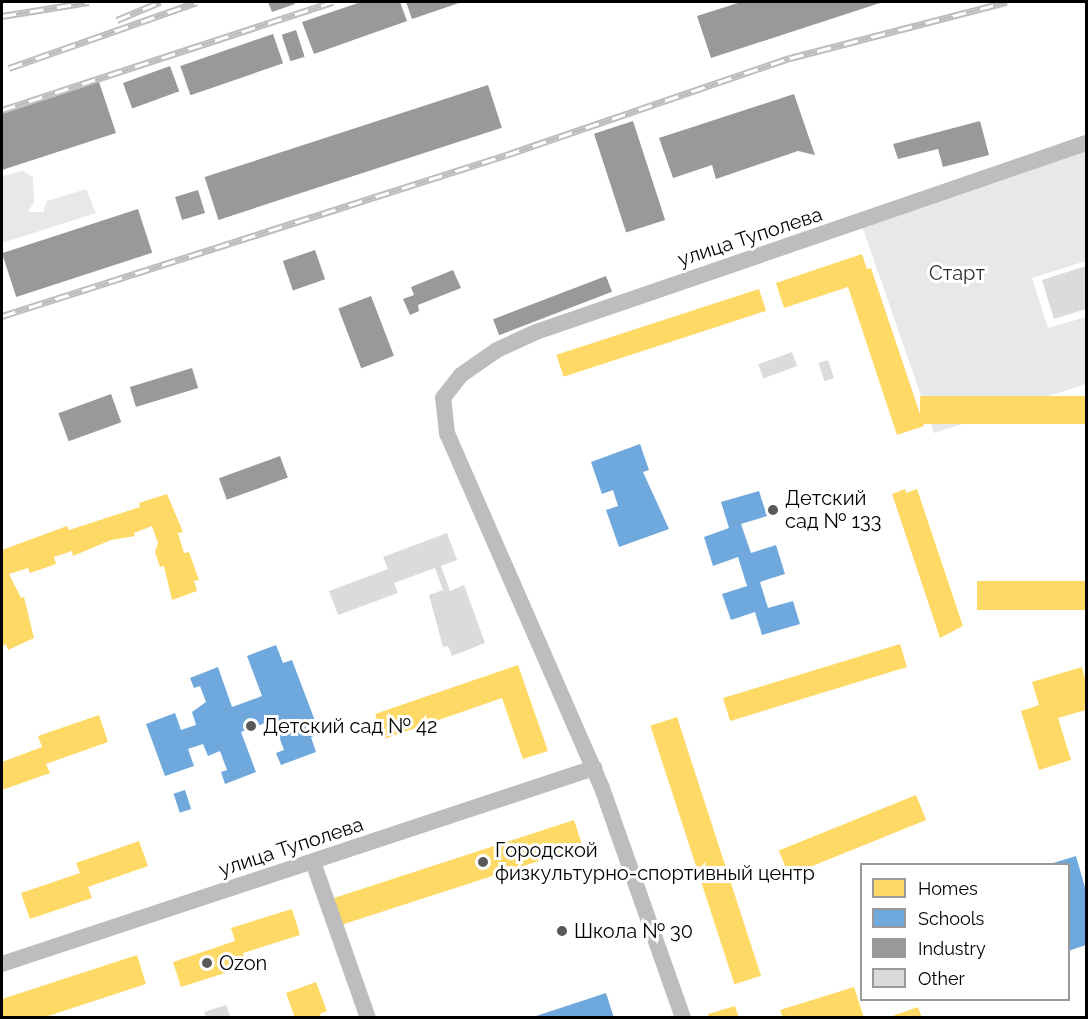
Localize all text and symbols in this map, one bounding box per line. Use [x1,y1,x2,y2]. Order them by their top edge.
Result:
street label: улица Туполева [674,202,826,272]
park label: Старт [929,261,985,285]
place label: Детский сад № 133 [785,486,881,533]
marker: Детский сад № 133 [766,503,780,517]
place label: Детский сад № 42 [263,714,437,738]
marker: Детский сад № 42 [244,719,258,733]
street label: улица Туполева [215,812,367,882]
place label: Городской физкультурно-спортивный центр [495,838,815,885]
marker: Городской физкультурно-спортивный центр [476,855,490,869]
legend [860,863,1070,1001]
text: Homes [918,878,978,899]
text: Schools [918,908,984,929]
place label: Школа № 30 [574,919,693,943]
marker: Школа № 30 [555,924,569,938]
text: Industry [918,938,986,959]
place label: Ozon [219,951,267,975]
marker: Ozon [200,956,214,970]
text: Other [918,968,965,989]

